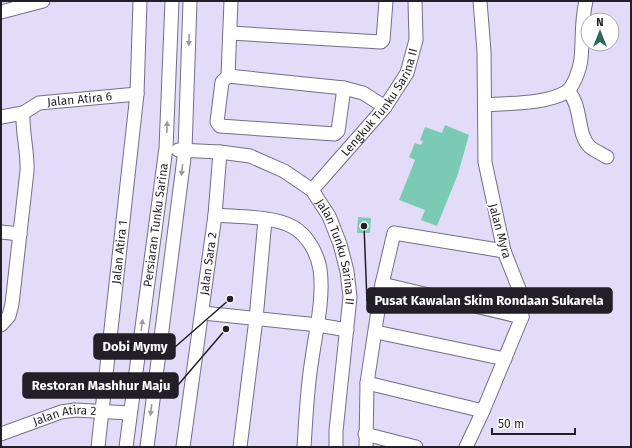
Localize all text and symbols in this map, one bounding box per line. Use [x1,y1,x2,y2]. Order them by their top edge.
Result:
north arrow [580,12,620,52]
text: N [596,16,604,29]
one-way arrow [186,34,192,47]
street label: Lengkuk Tunku Sarina II [338,47,420,159]
street label: Jalan Atira 6 [46,89,113,109]
one-way arrow [164,120,170,133]
street label: Persiaran Tunku Sarina [140,162,171,288]
one-way arrow [179,164,186,176]
street label: Jalan Tunku Sarina II [313,196,357,306]
street label: Jalan Myra [486,202,514,260]
street label: Jalan Atira 1 [109,220,130,285]
street label: Jalan Sara 2 [197,231,220,296]
callout: Pusat Kawalan Skim Rondaan Sukarela [367,288,612,313]
text: Pusat Kawalan Skim Rondaan Sukarela [374,293,604,308]
one-way arrow [139,319,145,331]
callout: Dobi Mymy [94,334,175,359]
text: Dobi Mymy [102,339,168,354]
callout: Restoran Mashhur Maju [23,373,178,398]
text: Restoran Mashhur Maju [32,378,170,393]
street label: Jalan Atira 2 [31,403,97,429]
one-way arrow [148,404,155,416]
scale bar [492,410,575,436]
text: 50 m [498,417,524,431]

